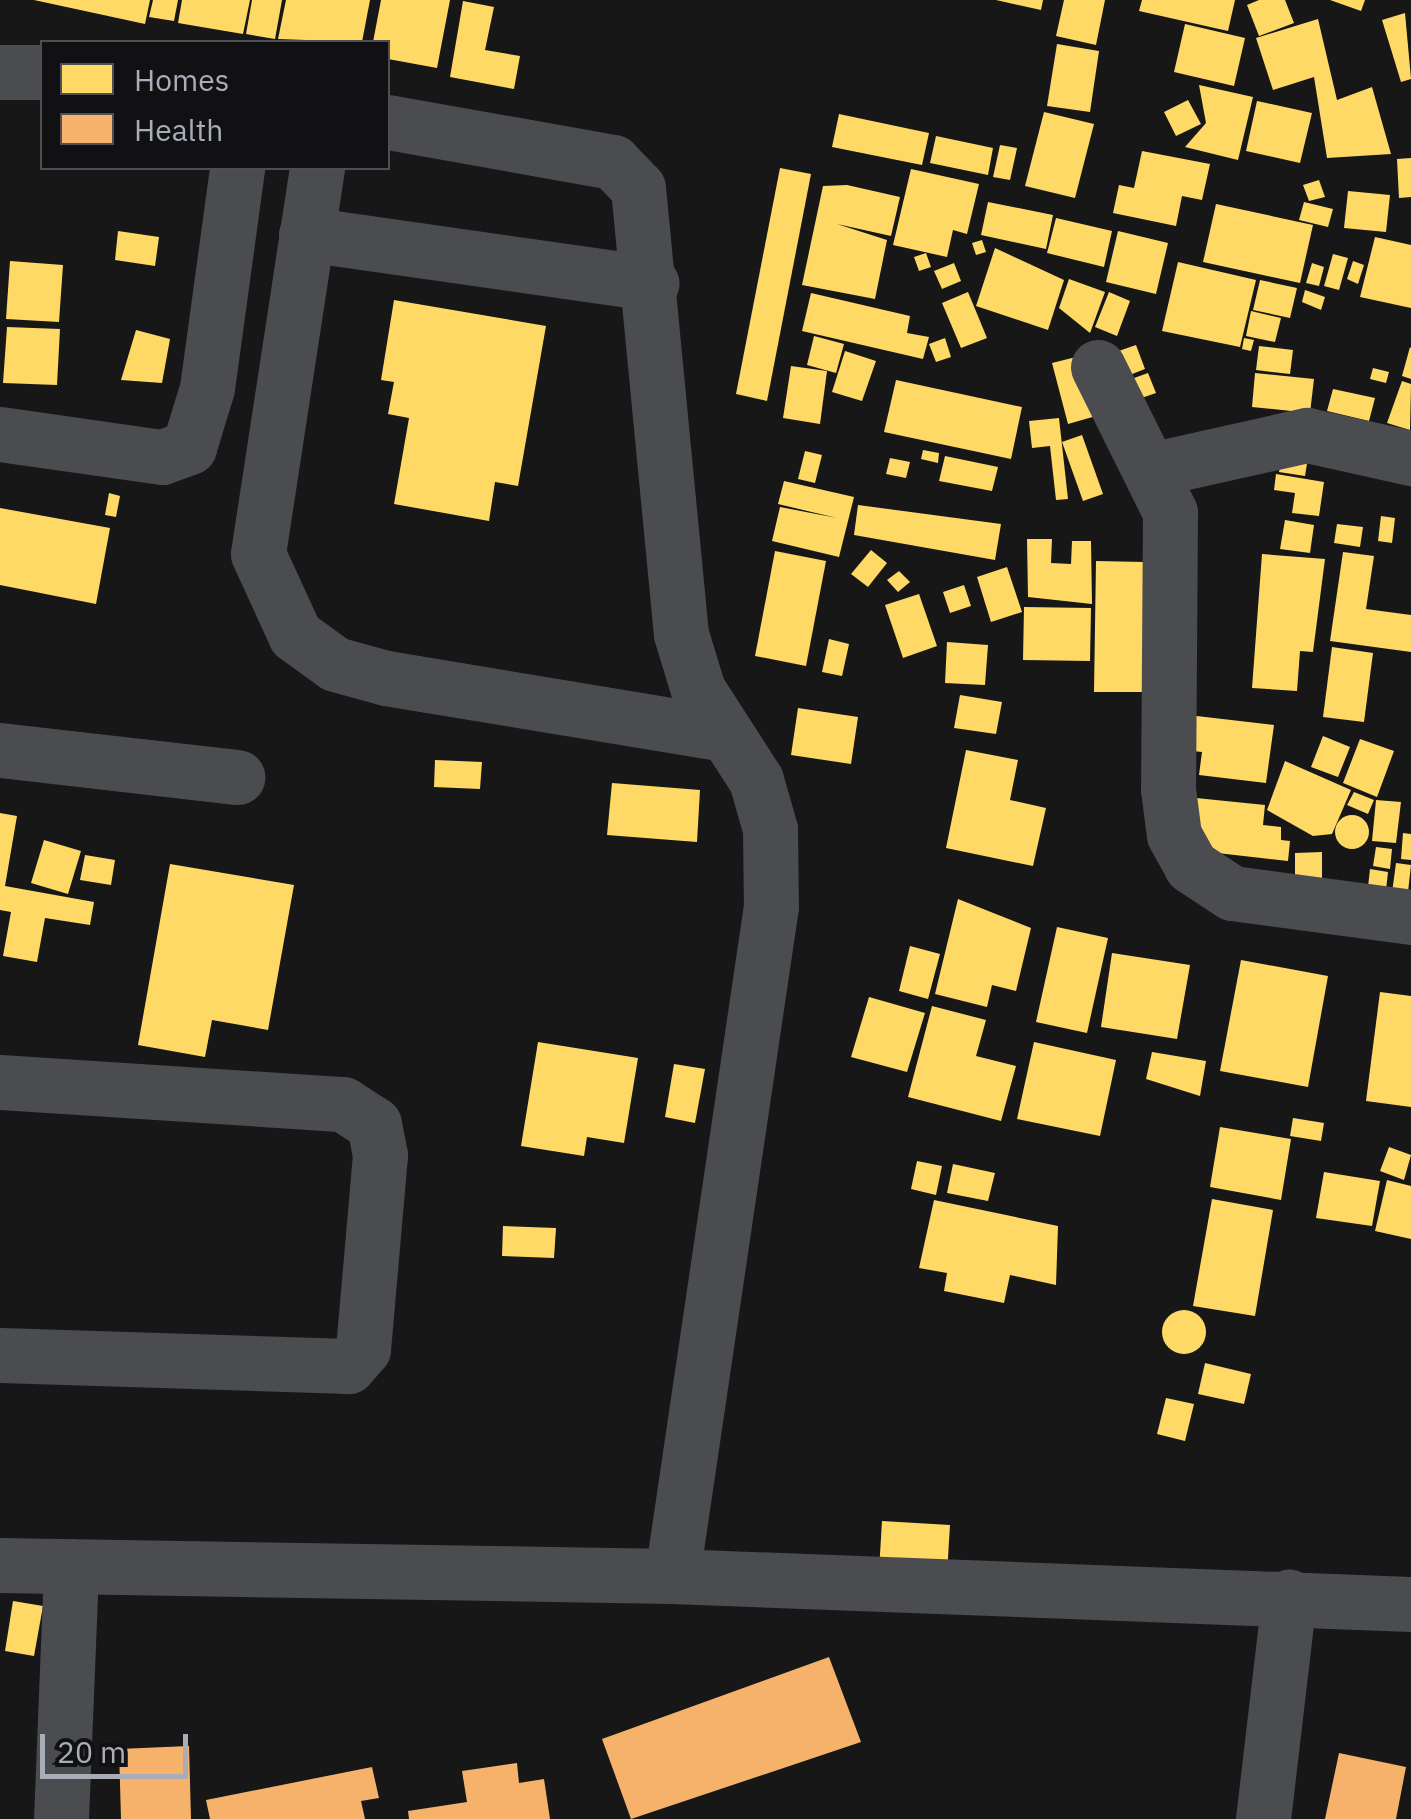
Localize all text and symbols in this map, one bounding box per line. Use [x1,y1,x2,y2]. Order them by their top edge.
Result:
legend [40,40,390,170]
text: Homes [134,60,229,99]
text: Health [134,110,223,149]
scale bar [45,1714,192,1776]
text: 20 m [57,1732,126,1771]

